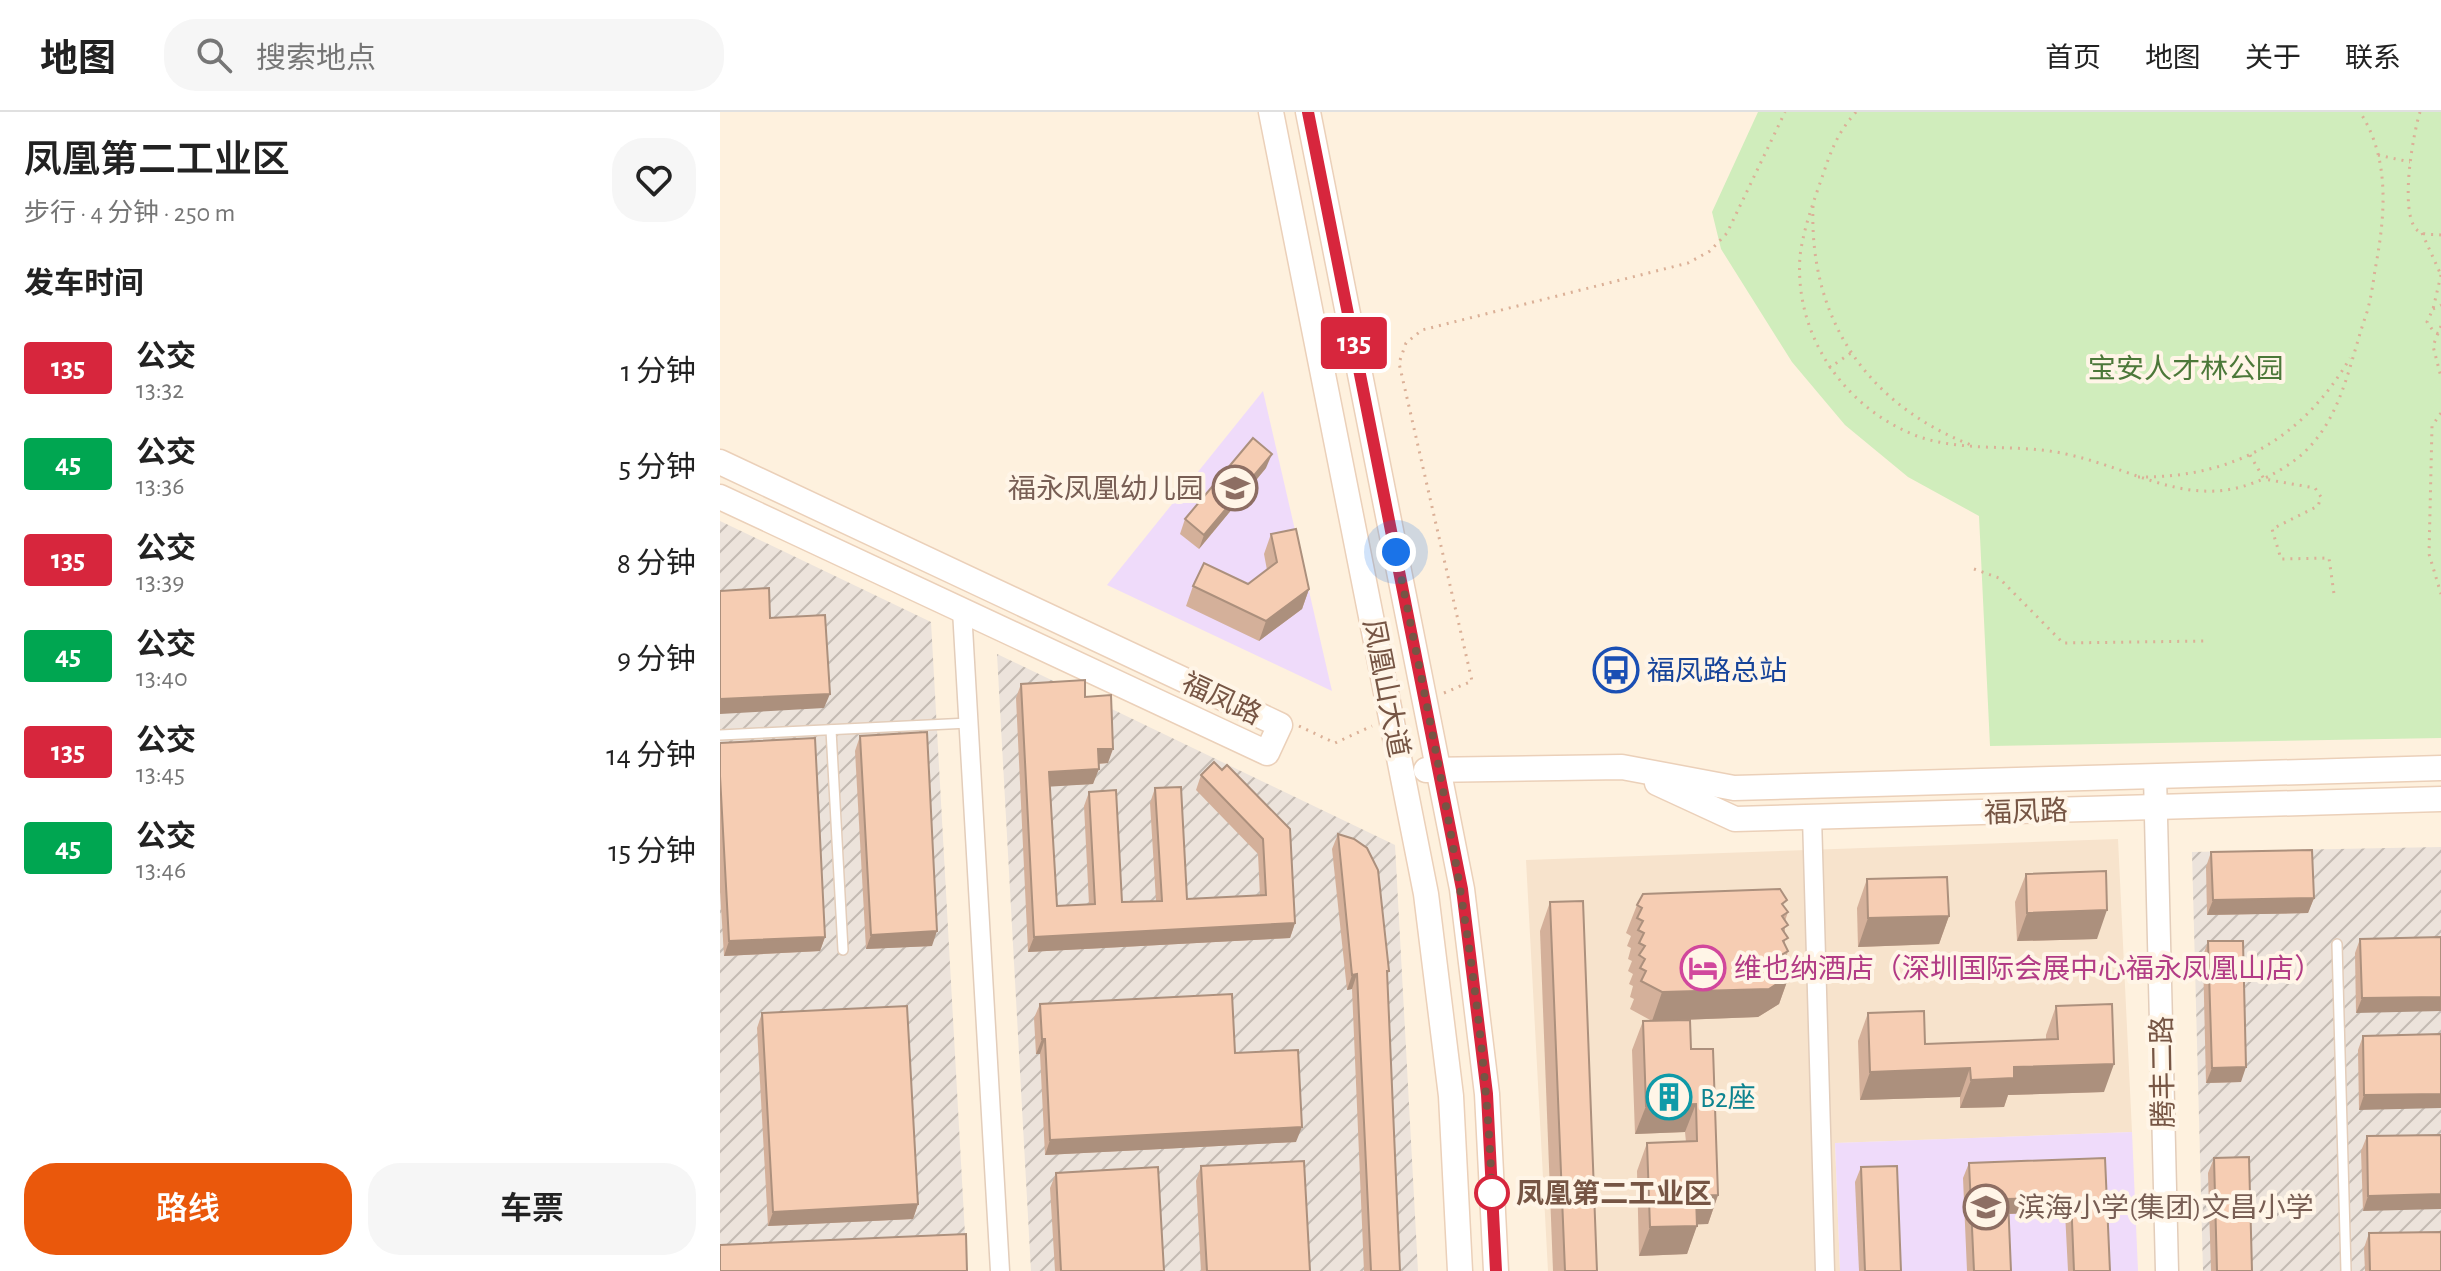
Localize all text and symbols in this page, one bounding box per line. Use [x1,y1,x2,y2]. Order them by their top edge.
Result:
search box [164,19,724,91]
icon: search [192,33,236,77]
text: 地图 [40,41,116,79]
text: 搜索地点 [256,44,376,74]
text: 首页 [2045,45,2101,73]
text: 地图 [2145,45,2201,73]
text: 关于 [2245,45,2301,73]
text: 联系 [2345,45,2401,73]
button: heart [612,138,696,222]
text: 凤凰第二工业区 [24,142,290,180]
text: 步行 · 4 分钟 · 250 m [24,200,235,226]
text: 发车时间 [24,269,144,299]
line badge: 135 [1308,317,1400,369]
text: 135 [1337,329,1371,357]
text: 公交 [136,342,196,372]
text: 135 [51,354,85,382]
park label: 宝安人才林公园 [2088,354,2284,384]
text: 1 分钟 [621,357,696,387]
text: 13:32 [136,377,184,403]
text: 公交 [136,438,196,468]
text: 45 [55,450,81,478]
text: 5 分钟 [619,453,696,483]
school or university icon: 福永凤凰幼儿园 [1211,464,1259,512]
text: 13:36 [136,473,185,499]
place label: 福永凤凰幼儿园 [1008,474,1204,504]
your location [1376,532,1416,572]
text: 公交 [136,534,196,564]
text: 135 [51,546,85,574]
text: 8 分钟 [617,549,696,579]
text: 13:39 [136,569,185,595]
street label: 凤凰山大道 [1358,617,1414,760]
text: 公交 [136,630,196,660]
text: 45 [55,642,81,670]
text: 9 分钟 [617,645,696,675]
bus stop icon: 福凤路总站 [1592,646,1640,694]
place label: 福凤路总站 [1647,656,1787,686]
text: 13:40 [136,665,188,691]
street label: 福凤路 [1177,668,1266,730]
text: 公交 [136,726,196,756]
text: 135 [51,738,85,766]
text: 14 分钟 [606,741,696,771]
text: 13:45 [136,761,185,787]
street label: 福凤路 [1984,796,2069,828]
text: 公交 [136,822,196,852]
text: 45 [55,834,81,862]
text: 15 分钟 [608,837,696,867]
text: 13:46 [136,857,186,883]
hotel icon: 维也纳酒店（深圳国际会展中心福永凤凰山店） [1679,944,1727,992]
place label: 维也纳酒店（深圳国际会展中心福永凤凰山店） [1734,954,2322,984]
street label: 腾丰二路 [2147,1016,2179,1128]
building icon: B2座 [1645,1073,1693,1121]
place label: B2座 [1700,1083,1756,1113]
button: 路线 [24,1163,352,1255]
button: 车票 [368,1163,696,1255]
marker: 凤凰第二工业区 [1475,1176,1509,1210]
place label: 凤凰第二工业区 [1516,1179,1712,1209]
school or university icon: 滨海小学(集团)文昌小学 [1962,1183,2010,1231]
place label: 滨海小学(集团)文昌小学 [2017,1193,2314,1223]

